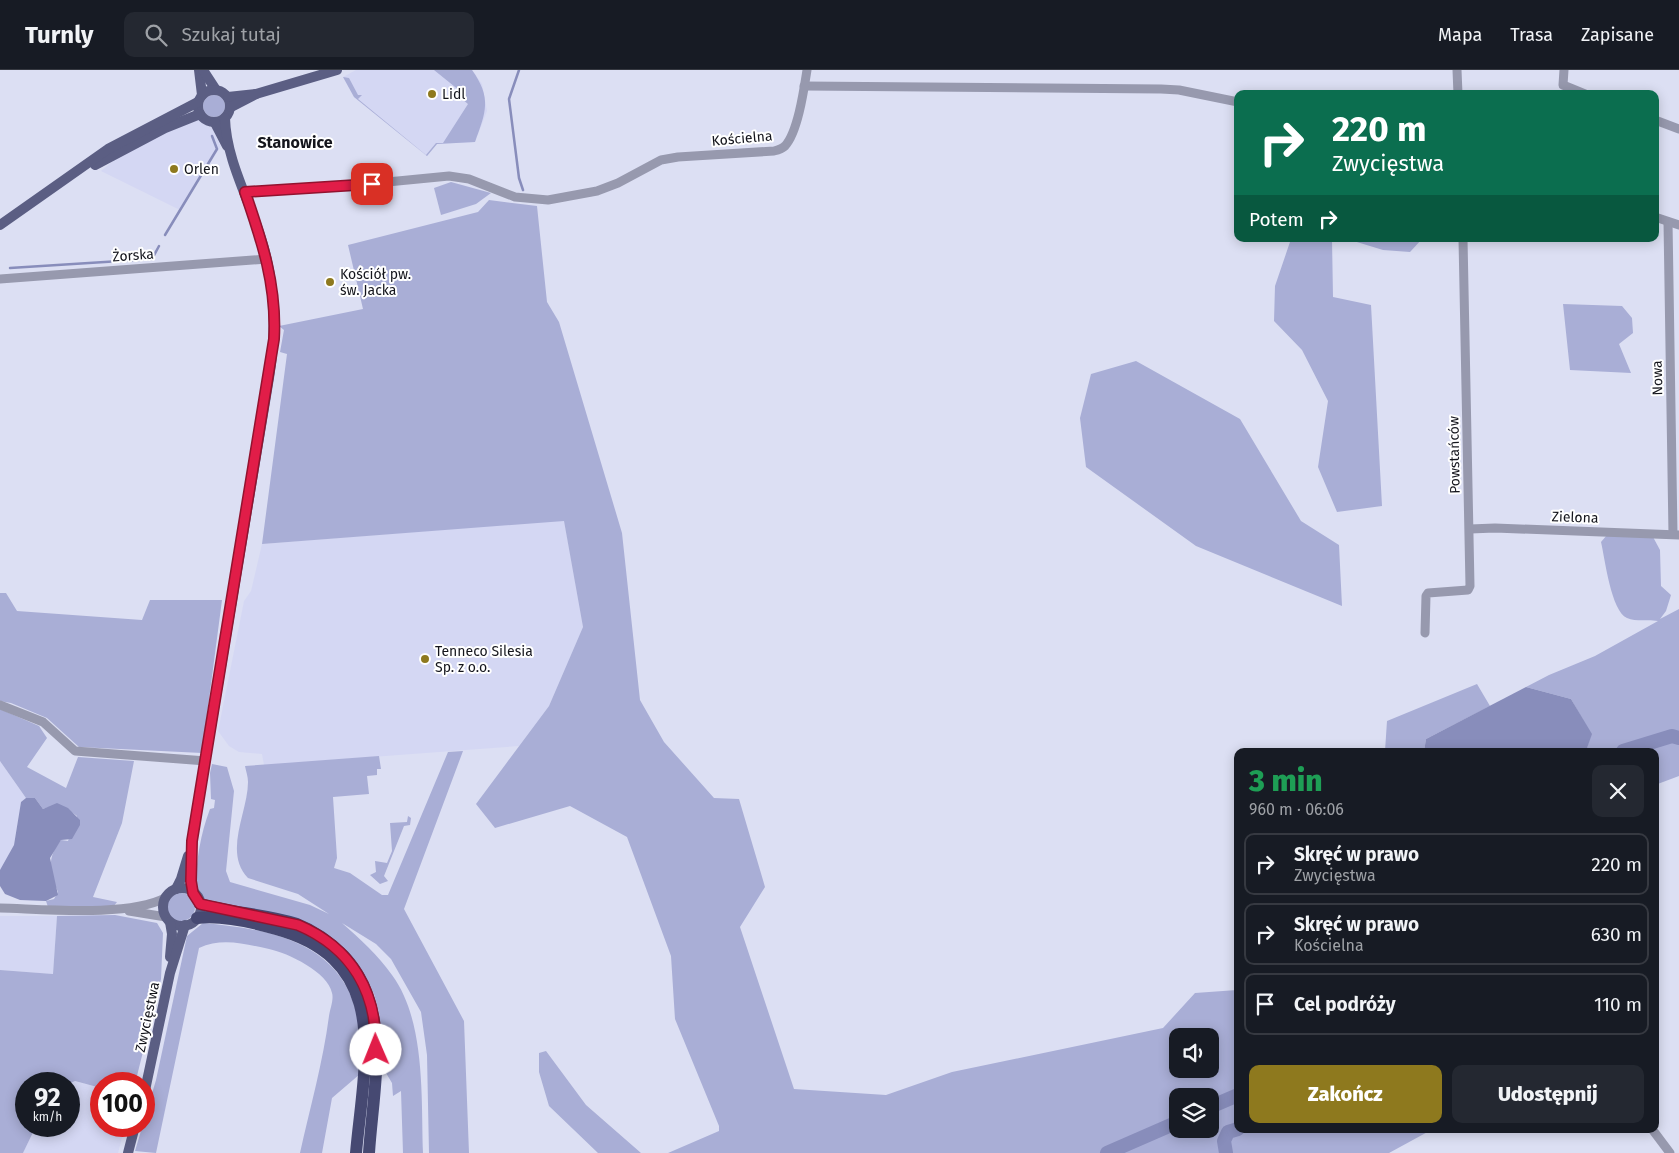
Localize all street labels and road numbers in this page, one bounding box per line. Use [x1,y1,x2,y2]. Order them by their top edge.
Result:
street label: Kościelna [711,127,773,150]
street label: Żorska [112,245,154,265]
street label: Nowa [1649,360,1666,396]
street label: Powstańców [1445,416,1464,494]
street label: Zielona [1551,508,1599,527]
street label: Zwycięstwa [132,980,163,1054]

